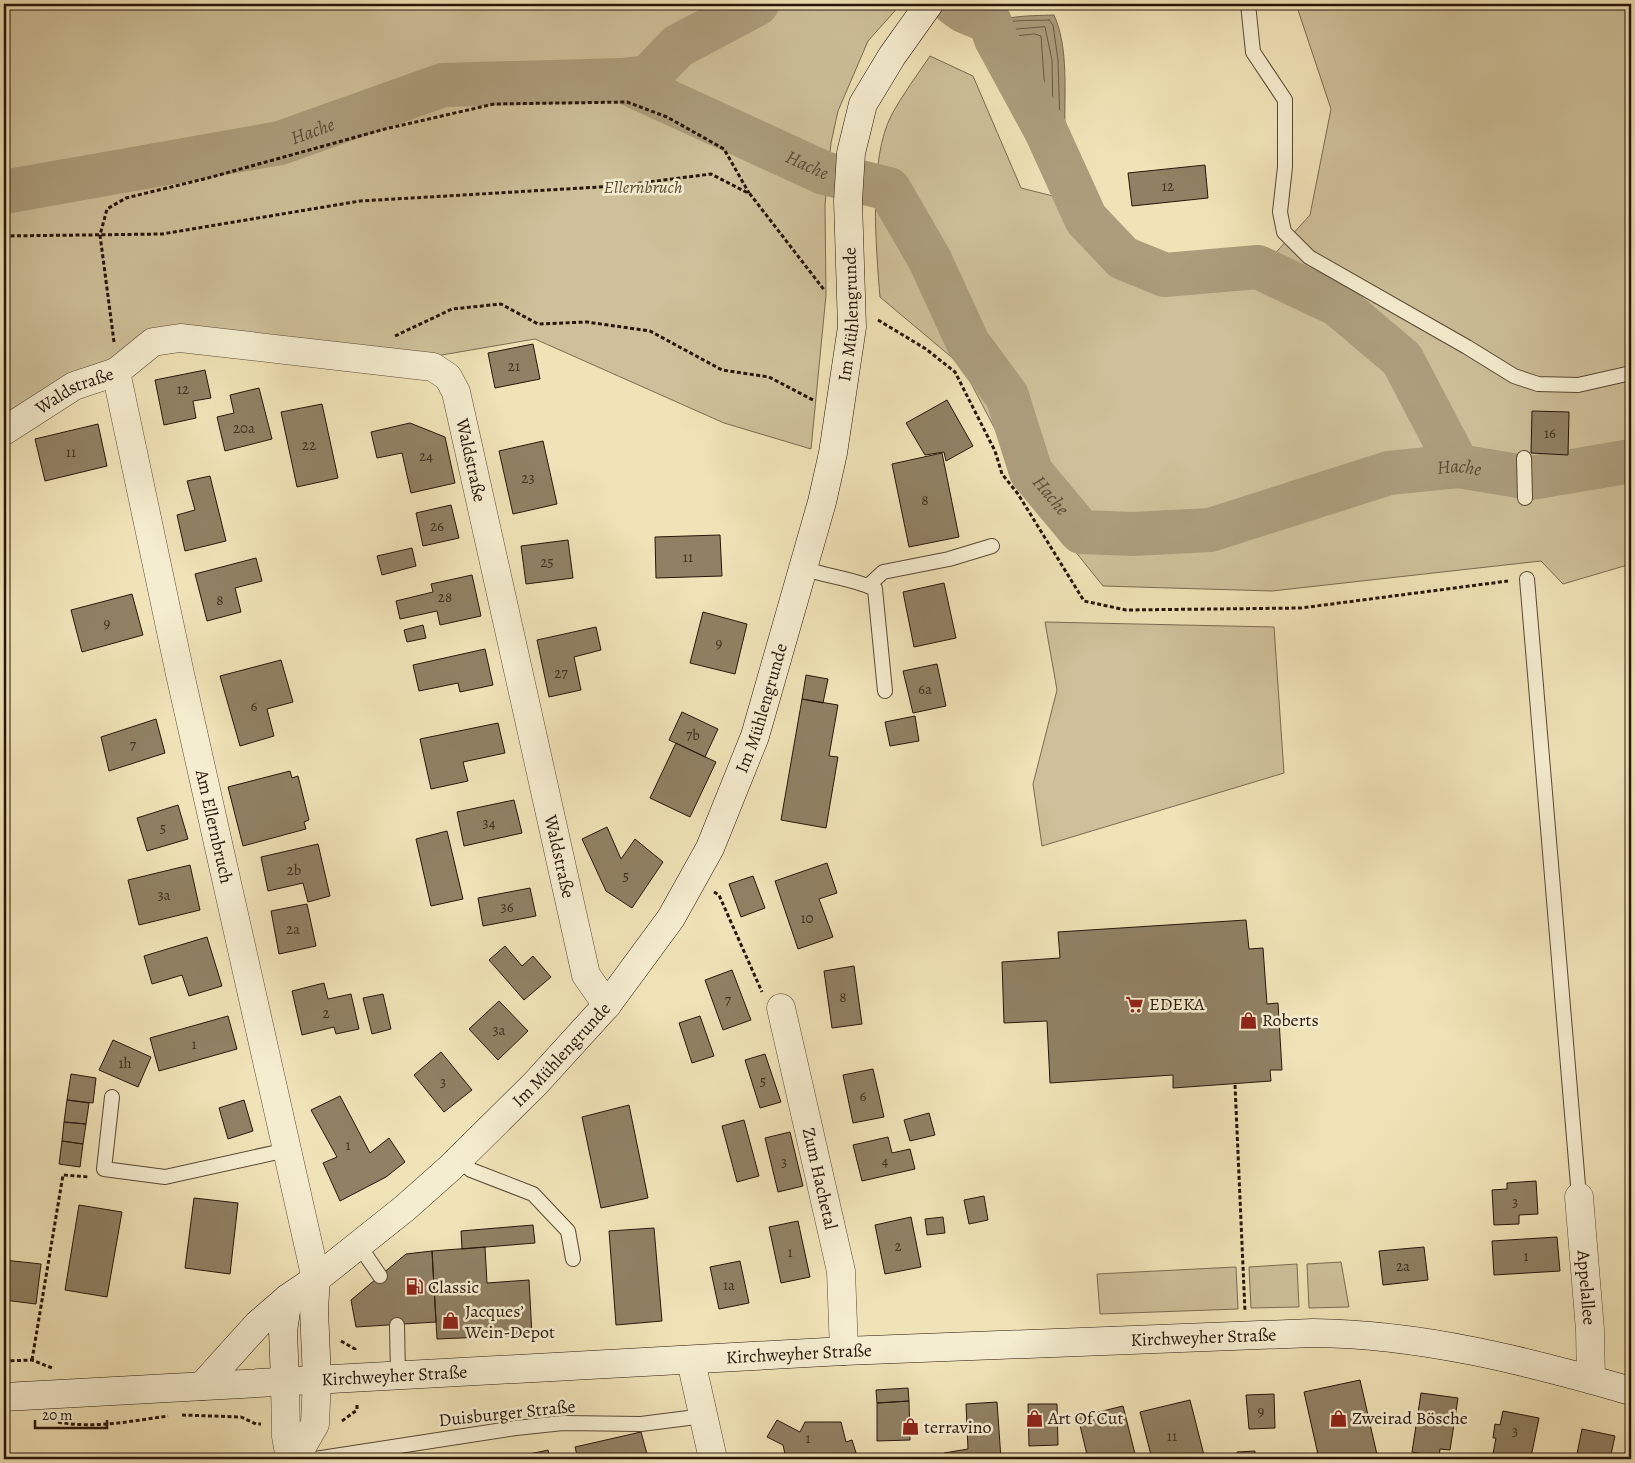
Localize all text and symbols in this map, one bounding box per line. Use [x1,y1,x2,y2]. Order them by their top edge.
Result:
water label: Hache [287,112,338,151]
water label: Hache [781,144,831,187]
park label: Ellernbruch [603,175,683,199]
house number: 12 [1162,176,1174,196]
street label: Im Mühlengrunde [832,247,865,383]
house number: 21 [508,356,520,376]
street label: Waldstraße [30,362,117,420]
house number: 12 [177,379,189,399]
street label: Waldstraße [450,415,492,504]
house number: 20a [233,418,255,438]
house number: 16 [1544,423,1556,443]
house number: 22 [302,435,316,455]
house number: 11 [66,442,76,462]
house number: 24 [419,446,433,466]
water label: Hache [1436,453,1484,483]
house number: 23 [521,468,535,488]
water label: Hache [1026,470,1075,521]
house number: 8 [921,490,929,510]
house number: 26 [430,516,444,536]
house number: 11 [683,547,693,567]
house number: 25 [540,552,554,572]
house number: 28 [438,587,452,607]
house number: 8 [216,590,224,610]
house number: 9 [104,613,111,633]
house number: 9 [716,633,723,653]
street label: Im Mühlengrunde [729,640,793,776]
house number: 27 [554,663,568,683]
house number: 6a [918,679,932,699]
house number: 6 [251,696,258,716]
house number: 7b [686,725,700,745]
house number: 7 [130,735,137,755]
street label: Am Ellernbruch [190,766,239,886]
street label: Waldstraße [538,811,581,901]
house number: 34 [482,813,496,833]
house number: 5 [160,818,166,838]
house number: 2b [287,860,302,880]
house number: 5 [623,866,629,886]
house number: 3a [157,885,171,905]
house number: 36 [500,897,514,917]
house number: 10 [800,908,814,928]
house number: 2a [286,919,300,939]
house number: 8 [839,987,847,1007]
house number: 7 [725,990,732,1010]
place label: EDEKA [1149,992,1205,1016]
supermarket icon: EDEKA [1125,994,1145,1014]
street label: Im Mühlengrunde [507,997,616,1112]
house number: 2 [322,1003,330,1023]
place label: Roberts [1262,1008,1319,1032]
shop icon: Roberts [1238,1010,1258,1030]
house number: 3a [492,1020,506,1040]
house number: 1 [191,1034,197,1054]
house number: 1h [118,1053,132,1073]
house number: 5 [760,1071,766,1091]
house number: 3 [440,1072,446,1092]
house number: 6 [860,1086,867,1106]
street label: Zum Hachetal [797,1125,843,1233]
house number: 1 [345,1135,351,1155]
house number: 4 [882,1151,889,1171]
house number: 3 [781,1152,787,1172]
house number: 3 [1512,1192,1518,1212]
house number: 2 [894,1236,902,1256]
house number: 1 [787,1242,793,1262]
house number: 1 [1523,1246,1529,1266]
street label: Appelallee [1571,1248,1602,1326]
house number: 2a [1396,1256,1410,1276]
place label: Classic [428,1275,479,1299]
house number: 1a [723,1275,735,1295]
fuel station icon: Classic [404,1277,424,1297]
place label: Jacques’ Wein-Depot [464,1299,555,1344]
shop icon: Jacques’ Wein-Depot [441,1311,461,1331]
street label: Kirchweyher Straße [1130,1322,1277,1352]
street label: Kirchweyher Straße [725,1338,872,1369]
street label: Kirchweyher Straße [321,1360,468,1392]
street label: Duisburger Straße [437,1394,577,1432]
scale bar [35,1398,108,1430]
house number: 9 [1258,1401,1265,1421]
text: 20 m [42,1405,73,1425]
place label: Art Of Cut [1047,1406,1124,1430]
place label: Zweirad Bösche [1352,1406,1468,1430]
shop icon: Art Of Cut [1024,1408,1044,1428]
shop icon: Zweirad Bösche [1328,1408,1348,1428]
place label: terravino [924,1415,992,1439]
shop icon: terravino [900,1417,920,1437]
house number: 3 [1512,1421,1518,1441]
house number: 11 [1167,1426,1177,1446]
house number: 1 [805,1428,811,1448]

